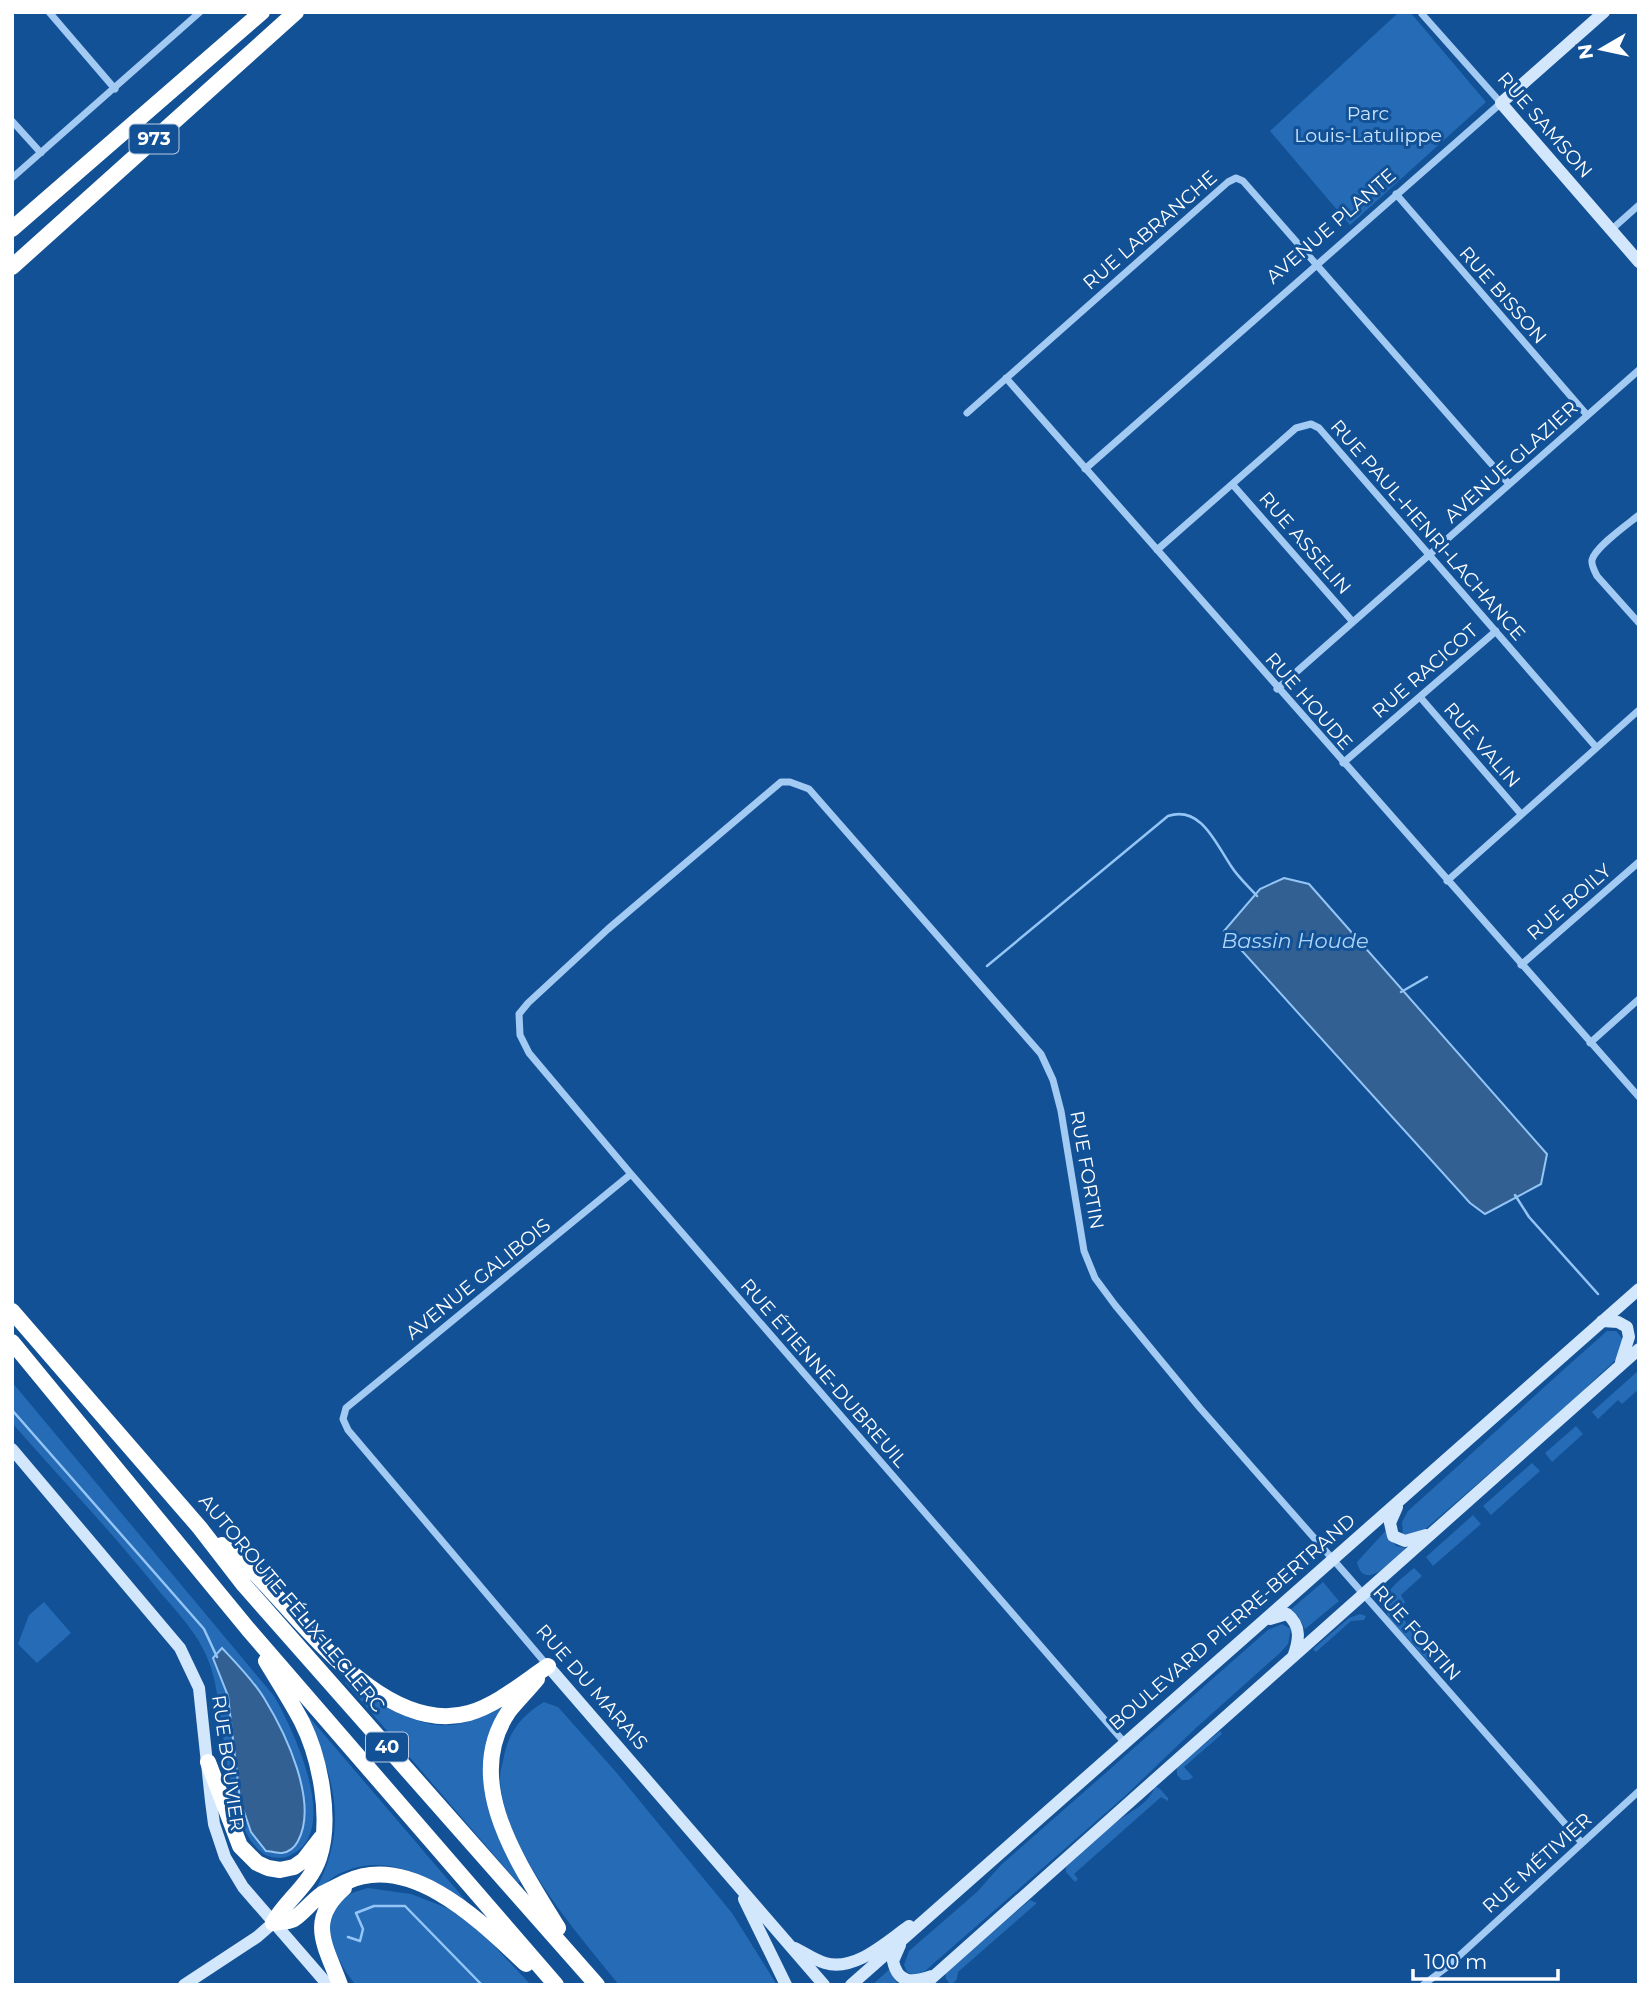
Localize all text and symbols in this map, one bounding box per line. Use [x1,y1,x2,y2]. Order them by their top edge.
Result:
north arrow [1567,14,1637,84]
text: N [1573,42,1598,61]
street label: RUE SAMSON [1493,67,1597,183]
park label: Parc Louis-Latulippe [1294,102,1442,147]
road number: 973 [130,124,178,154]
street label: AVENUE PLANTE [1262,163,1400,289]
street label: RUE LABRANCHE [1078,166,1222,294]
street label: RUE BISSON [1455,242,1551,348]
street label: AVENUE GLAZIER [1440,396,1582,528]
street label: RUE PAUL-HENRI-LACHANCE [1326,415,1530,645]
street label: RUE ASSELIN [1254,487,1356,599]
street label: RUE RACICOT [1368,619,1483,723]
street label: RUE HOUDE [1261,648,1357,754]
street label: RUE VALIN [1439,698,1525,792]
street label: RUE BOILY [1522,858,1617,945]
water label: Bassin Houde [1221,928,1369,953]
street label: RUE FORTIN [1065,1109,1109,1231]
street label: AVENUE GALIBOIS [401,1214,555,1344]
street label: RUE ÉTIENNE-DUBREUIL [736,1274,913,1473]
street label: AUTOROUTE FÉLIX-LECLERC [194,1490,390,1716]
street label: BOULEVARD PIERRE-BERTRAND [1104,1509,1360,1735]
street label: RUE FORTIN [1368,1581,1466,1685]
street label: RUE DU MARAIS [531,1620,653,1754]
street label: RUE BOUVIER [207,1694,249,1832]
road number: 40 [366,1732,408,1762]
street label: RUE MÉTIVIER [1478,1808,1596,1918]
scale bar [1413,1938,1558,1982]
text: 100 m [1424,1949,1487,1974]

